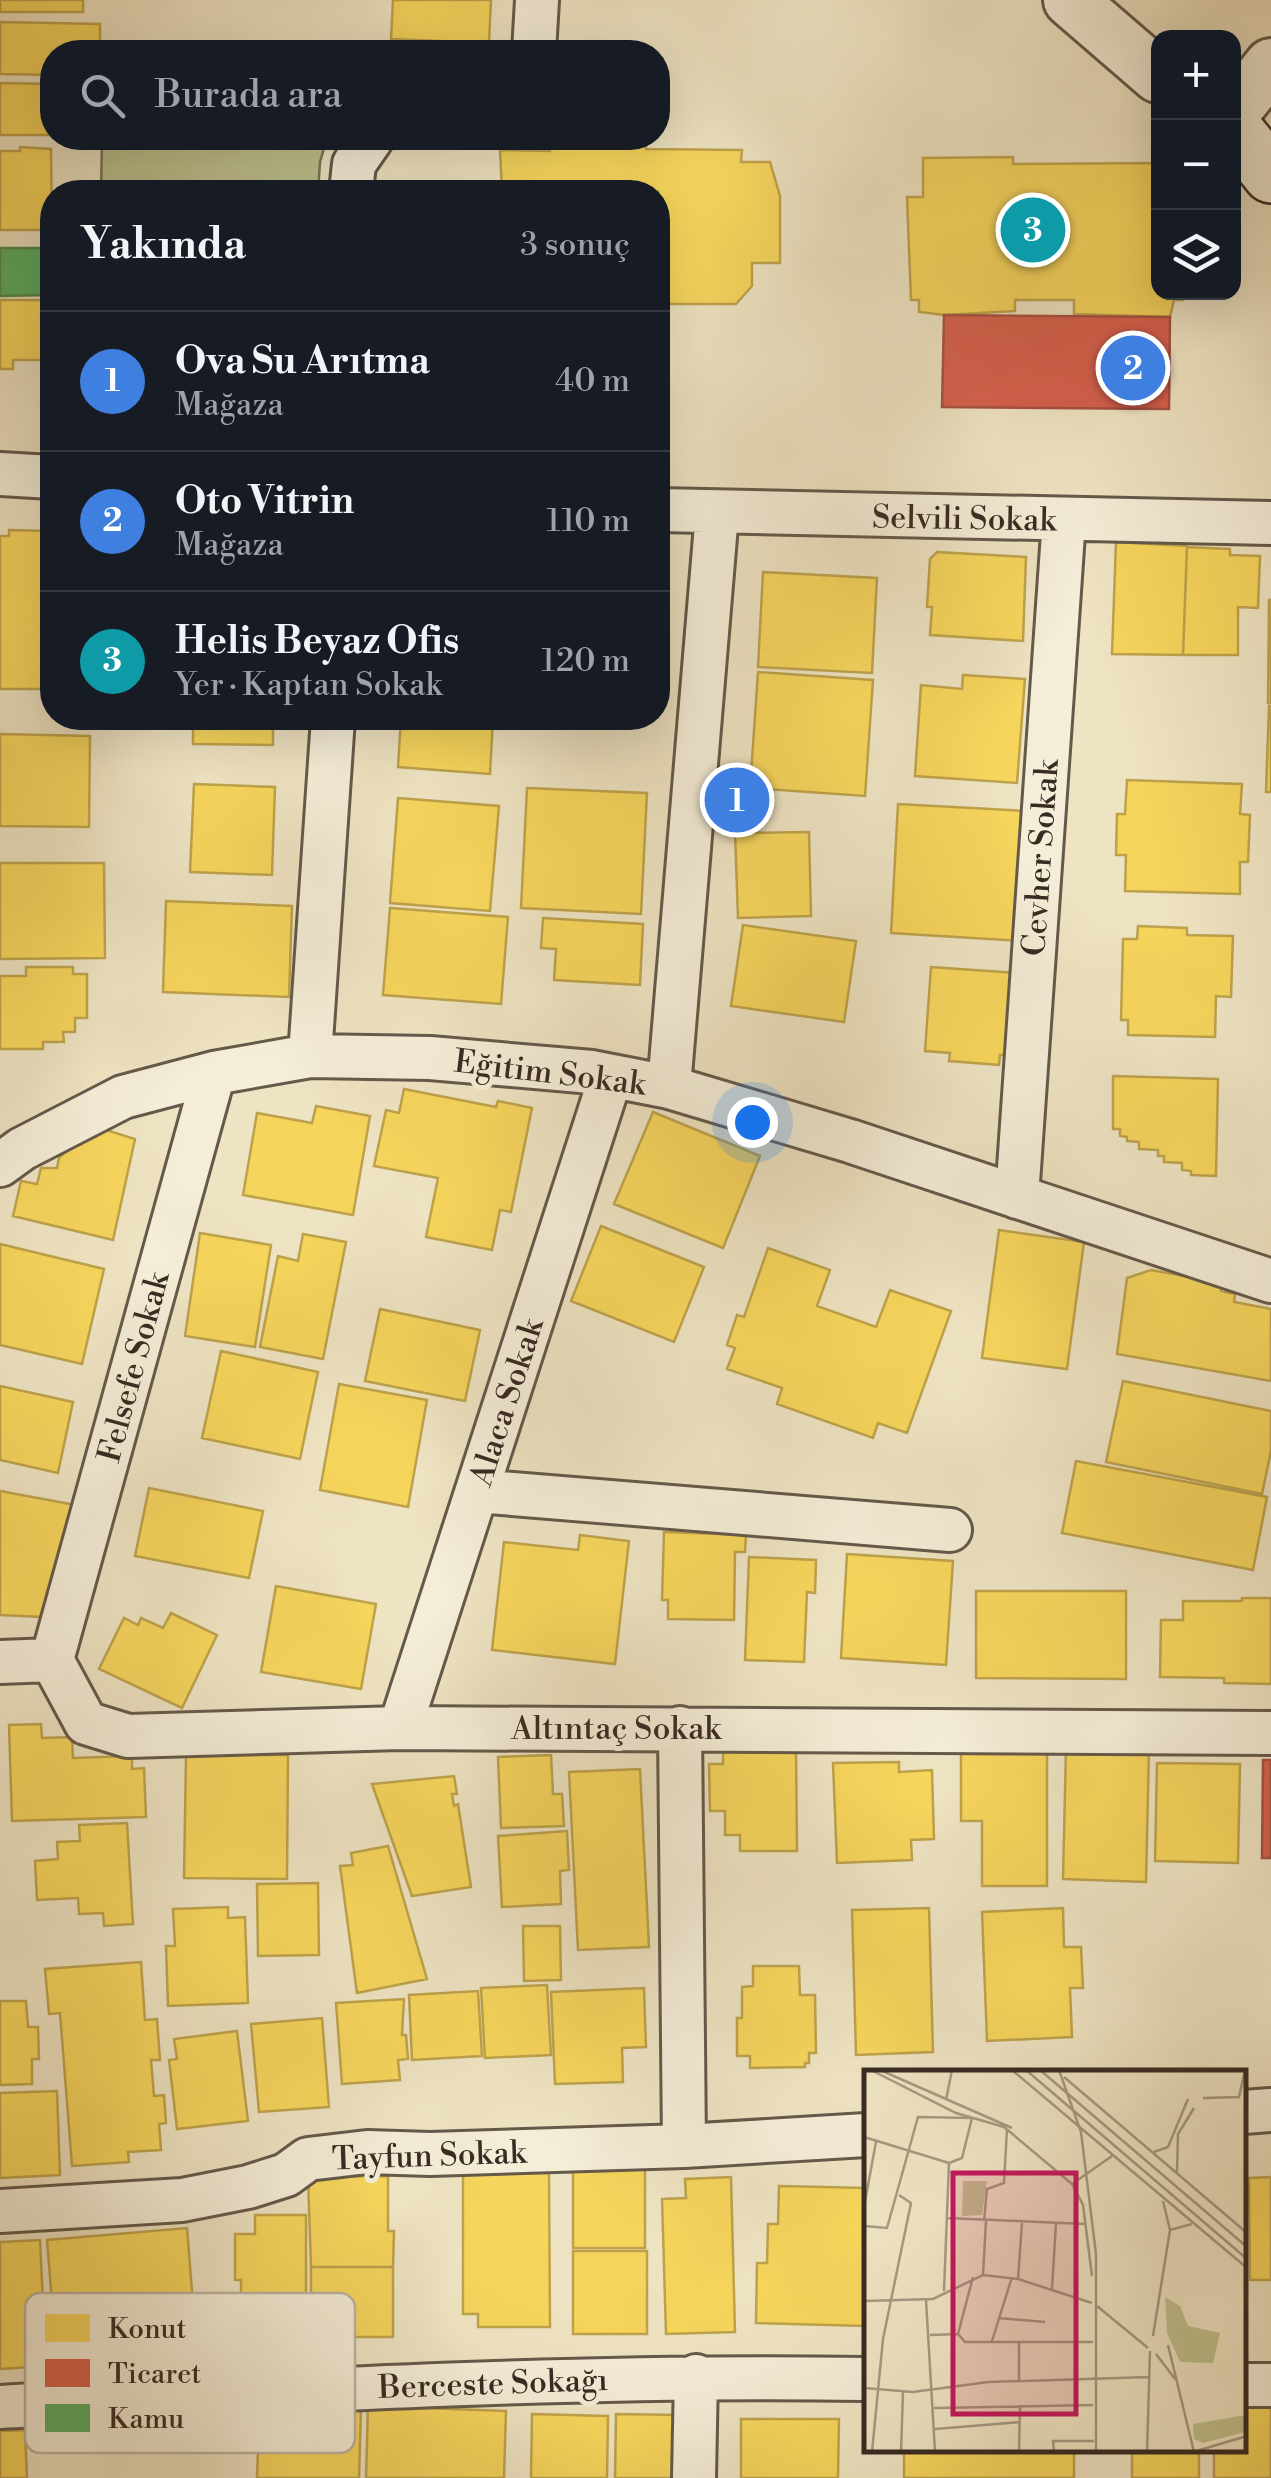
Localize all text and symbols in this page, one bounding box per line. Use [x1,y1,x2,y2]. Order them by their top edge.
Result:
map controls [1151,30,1241,300]
button: + [1151,30,1241,120]
search box [40,40,670,150]
icon: search [75,68,130,123]
text: Burada ara [155,72,342,119]
button: − [1151,120,1241,210]
pin: 3 [1000,192,1066,268]
button: layers [1151,210,1241,300]
text: Yakında [80,219,246,272]
text: 3 sonuç [520,225,630,265]
pin: 2 [1100,330,1166,406]
text: Ova Su Arıtma [175,338,430,385]
text: 1 [105,361,120,401]
text: 40 m [555,361,630,401]
text: Mağaza [175,385,284,425]
text: Oto Vitrin [175,478,354,525]
street label: Selvili Sokak [871,497,1059,541]
text: 2 [102,501,123,541]
text: 110 m [547,501,630,541]
text: Mağaza [175,525,284,565]
text: Helis Beyaz Ofis [175,618,459,665]
text: 3 [103,641,122,681]
text: 120 m [541,641,630,681]
text: Yer · Kaptan Sokak [175,665,442,705]
street label: Cevher Sokak [1014,756,1068,958]
pin: 1 [704,762,770,838]
street label: Eğitim Sokak [452,1041,650,1105]
your location [727,1097,778,1148]
street label: Felsefe Sokak [89,1266,179,1467]
street label: Alaca Sokak [461,1311,553,1492]
street label: Altıntaç Sokak [510,1709,723,1749]
inset map [864,2070,1246,2453]
street label: Tayfun Sokak [331,2133,529,2179]
legend [25,2293,355,2453]
text: Konut [108,2312,187,2347]
text: Ticaret [108,2357,201,2392]
street label: Berceste Sokağı [376,2360,609,2408]
text: Kamu [108,2402,184,2437]

